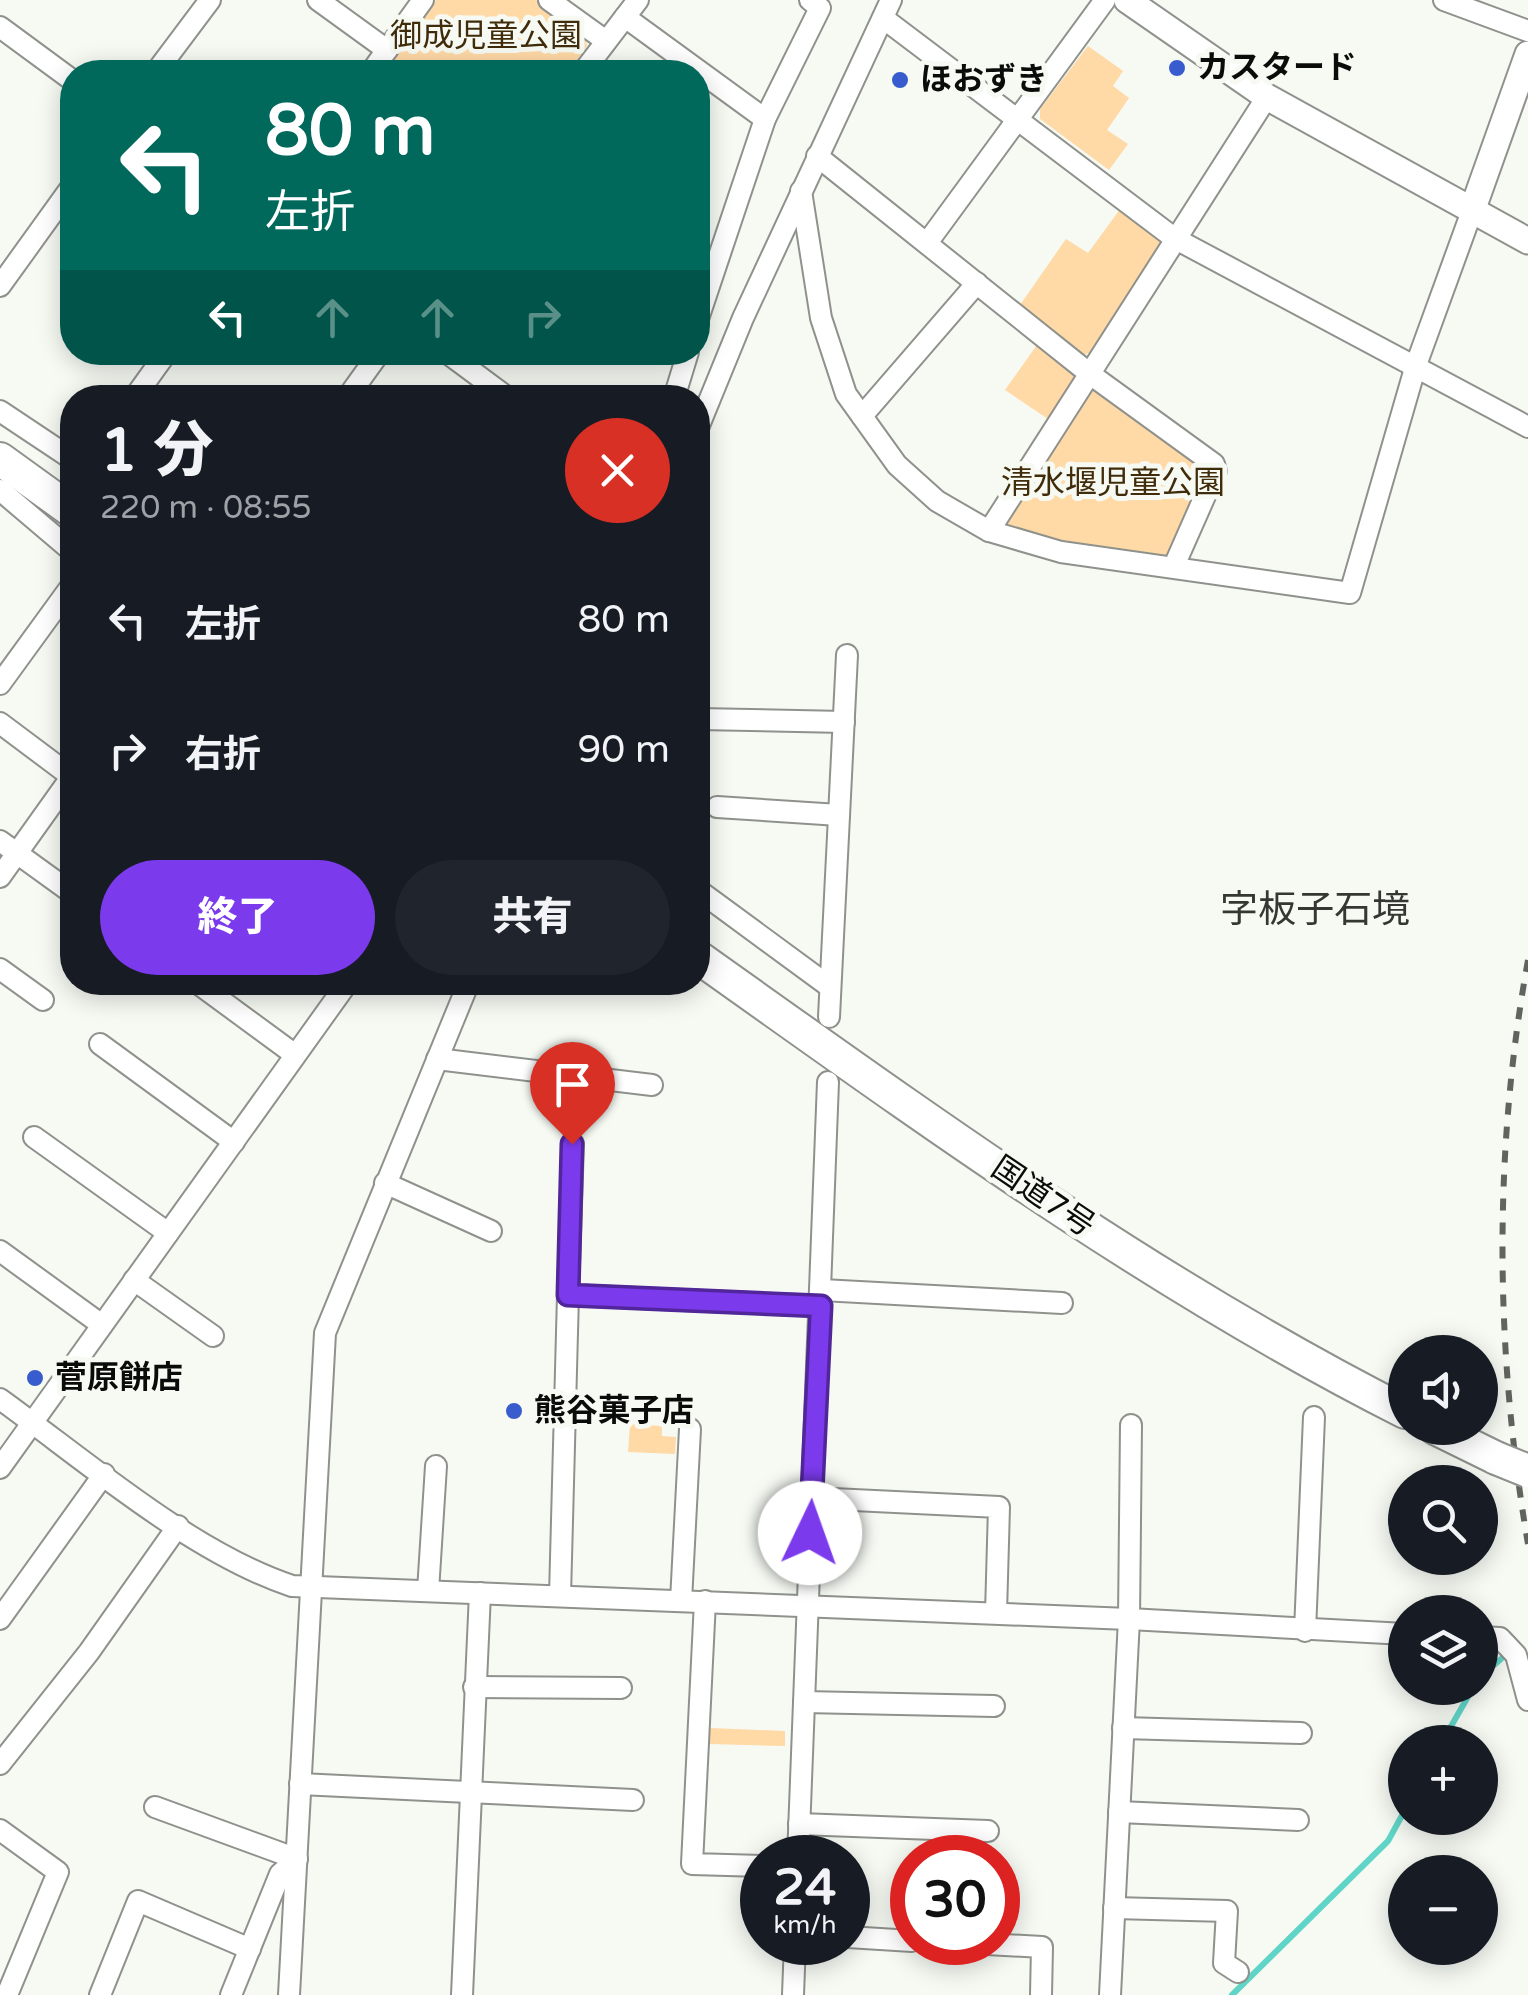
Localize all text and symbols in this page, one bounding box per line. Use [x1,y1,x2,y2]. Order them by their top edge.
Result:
park label: 御成児童公園 [390,17,582,55]
place label: カスタード [1197,49,1357,87]
marker: カスタード [1166,57,1188,79]
place label: ほおずき [920,61,1048,99]
marker: ほおずき [889,69,911,91]
text: 80 m [265,90,435,174]
icon: left [100,100,230,230]
text: 左折 [265,186,355,240]
icon: left [200,290,255,345]
icon: ahead [305,290,360,345]
icon: ahead [410,290,465,345]
icon: right [515,290,570,345]
text: 1 分 [100,415,213,487]
button: close [565,418,670,523]
park label: 清水堰児童公園 [1001,464,1225,502]
text: 220 m · 08:55 [100,489,312,527]
icon: left [100,593,155,648]
text: 80 m [578,597,670,643]
text: 左折 [185,602,261,648]
icon: right [100,723,155,778]
text: 90 m [578,727,670,773]
text: 右折 [185,732,261,778]
button: 終了 [100,860,375,975]
button: 共有 [395,860,670,975]
district label: 字板子石境 [1220,887,1410,933]
pin [530,1042,615,1145]
icon: arrive [545,1057,600,1112]
street label: 国道7号 [984,1149,1102,1245]
map controls [1388,1335,1498,1965]
button: sound [1388,1335,1498,1445]
place label: 菅原餅店 [55,1359,183,1397]
marker: 菅原餅店 [24,1367,46,1389]
place label: 熊谷菓子店 [534,1392,694,1430]
marker: 熊谷菓子店 [503,1400,525,1422]
button: search [1388,1465,1498,1575]
position arrow [758,1481,862,1585]
button: layers [1388,1595,1498,1705]
button: + [1388,1725,1498,1835]
speed limit sign: 30 [890,1835,1020,1965]
button: − [1388,1855,1498,1965]
text: 24 [774,1858,836,1918]
text: km/h [774,1910,836,1940]

